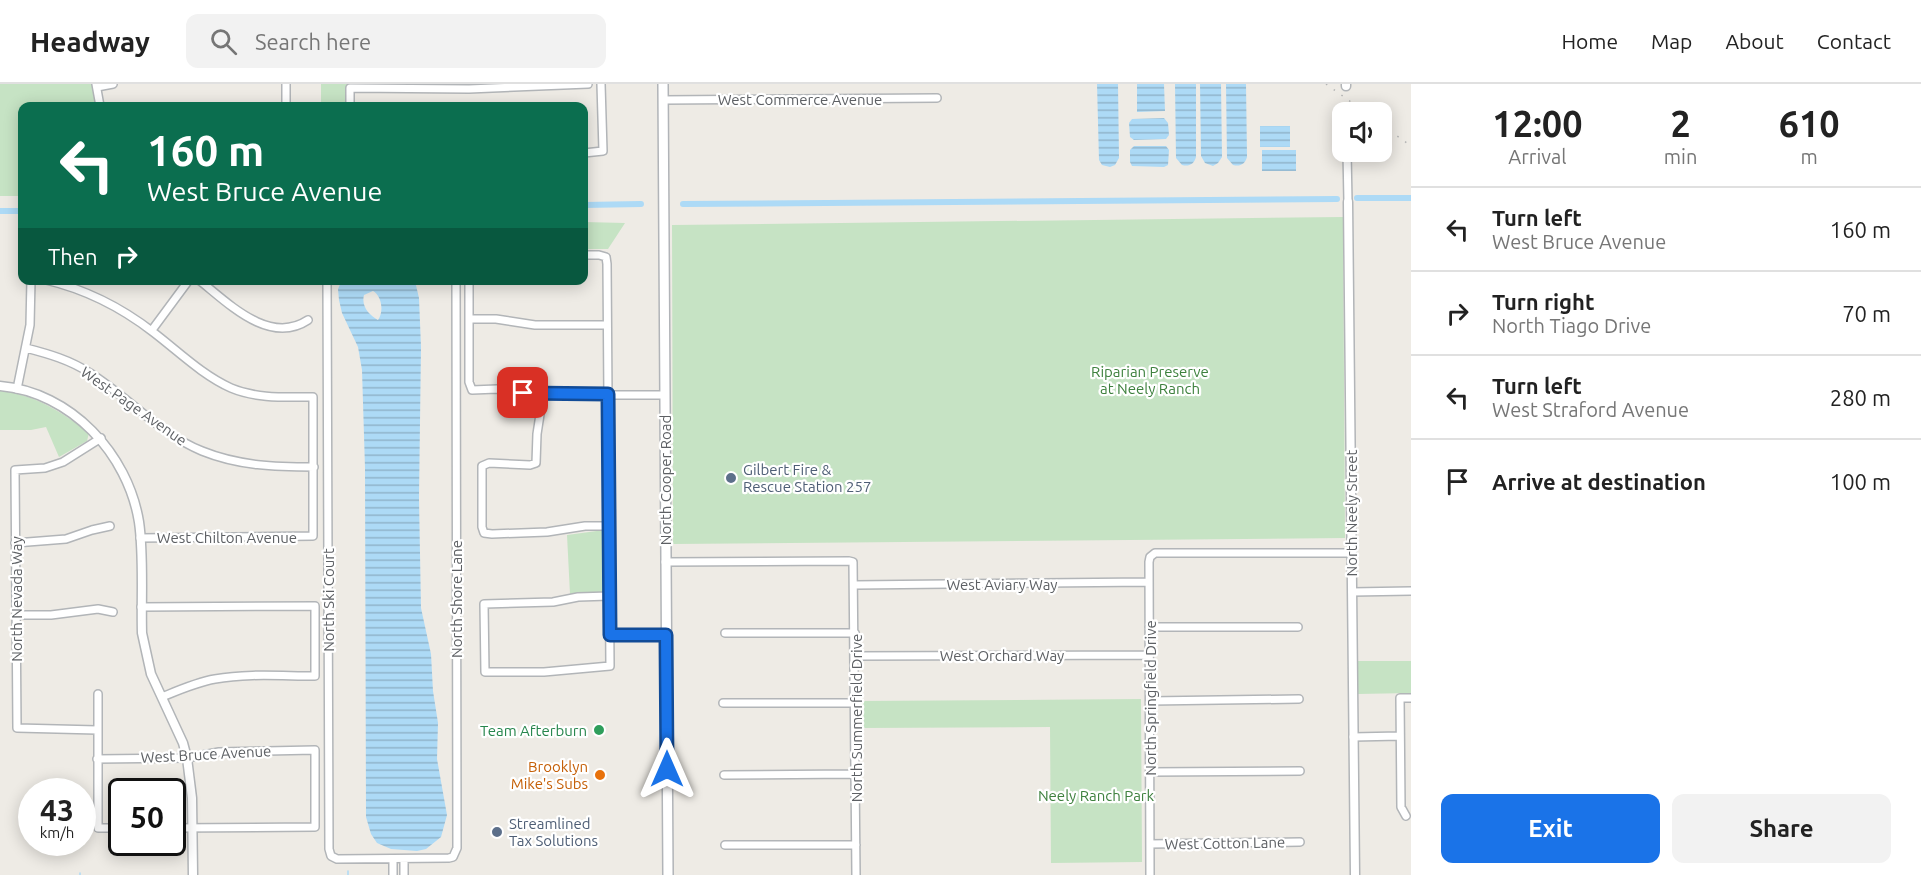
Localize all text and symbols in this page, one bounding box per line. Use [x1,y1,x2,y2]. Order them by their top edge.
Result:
search box [186,14,606,68]
icon: search [207,25,240,58]
text: Headway [30,26,150,57]
text: Search here [255,29,371,54]
text: Home [1561,29,1618,53]
text: Map [1651,29,1692,53]
text: About [1725,29,1784,53]
text: Contact [1817,29,1891,53]
street label: West Commerce Avenue [718,91,882,108]
map controls [1332,102,1392,162]
button: sound [1332,102,1392,162]
text: 12:00 [1492,103,1582,144]
text: 2 [1670,103,1691,144]
text: 610 [1779,103,1840,144]
icon: left [48,126,126,204]
text: 160 m [147,127,264,174]
text: Arrival [1508,145,1567,168]
text: min [1664,145,1697,168]
text: m [1801,145,1818,168]
text: West Bruce Avenue [147,176,382,206]
text: Turn left [1492,205,1582,230]
icon: left [1441,213,1474,246]
text: 160 m [1830,217,1891,242]
text: West Bruce Avenue [1492,230,1666,253]
icon: right [110,240,143,273]
text: Then [48,244,98,269]
text: Turn right [1492,289,1594,314]
icon: right [1441,297,1474,330]
text: 70 m [1842,301,1891,326]
text: North Tiago Drive [1492,314,1651,337]
street label: West Page Avenue [78,363,190,449]
park label: Riparian Preserve at Neely Ranch [1091,363,1209,397]
pin [497,367,548,418]
text: Turn left [1492,373,1582,398]
icon: arrive [506,376,539,409]
icon: left [1441,381,1474,414]
text: 280 m [1830,385,1891,410]
text: West Straford Avenue [1492,398,1689,421]
street label: North Cooper Road [657,415,674,545]
street label: North Neely Street [1343,449,1360,576]
place label: Gilbert Fire & Rescue Station 257 [743,461,872,495]
icon: arrive [1441,465,1474,498]
text: Arrive at destination [1492,469,1706,494]
text: 100 m [1830,469,1891,494]
marker: Gilbert Fire & Rescue Station 257 [724,471,738,485]
street label: West Chilton Avenue [157,529,297,546]
street label: North Nevada Way [8,536,25,662]
street label: North Shore Lane [448,540,465,658]
street label: North Ski Court [320,548,337,652]
street label: West Aviary Way [946,576,1058,593]
street label: North Springfield Drive [1142,620,1159,776]
street label: North Summerfield Drive [848,634,865,802]
street label: West Orchard Way [940,647,1064,664]
place label: Team Afterburn [480,722,587,739]
marker: Team Afterburn [592,723,606,737]
position arrow [635,737,699,801]
street label: West Bruce Avenue [140,742,272,766]
place label: Brooklyn Mike's Subs [511,758,588,792]
marker: Brooklyn Mike's Subs [593,768,607,782]
speed limit sign: 50 [108,778,186,856]
park label: Neely Ranch Park [1038,787,1155,804]
text: 43 [40,793,74,827]
button: Exit [1441,794,1660,863]
button: Share [1672,794,1891,863]
place label: Streamlined Tax Solutions [509,815,598,849]
text: km/h [40,824,74,841]
marker: Streamlined Tax Solutions [490,825,504,839]
street label: West Cotton Lane [1165,833,1285,853]

